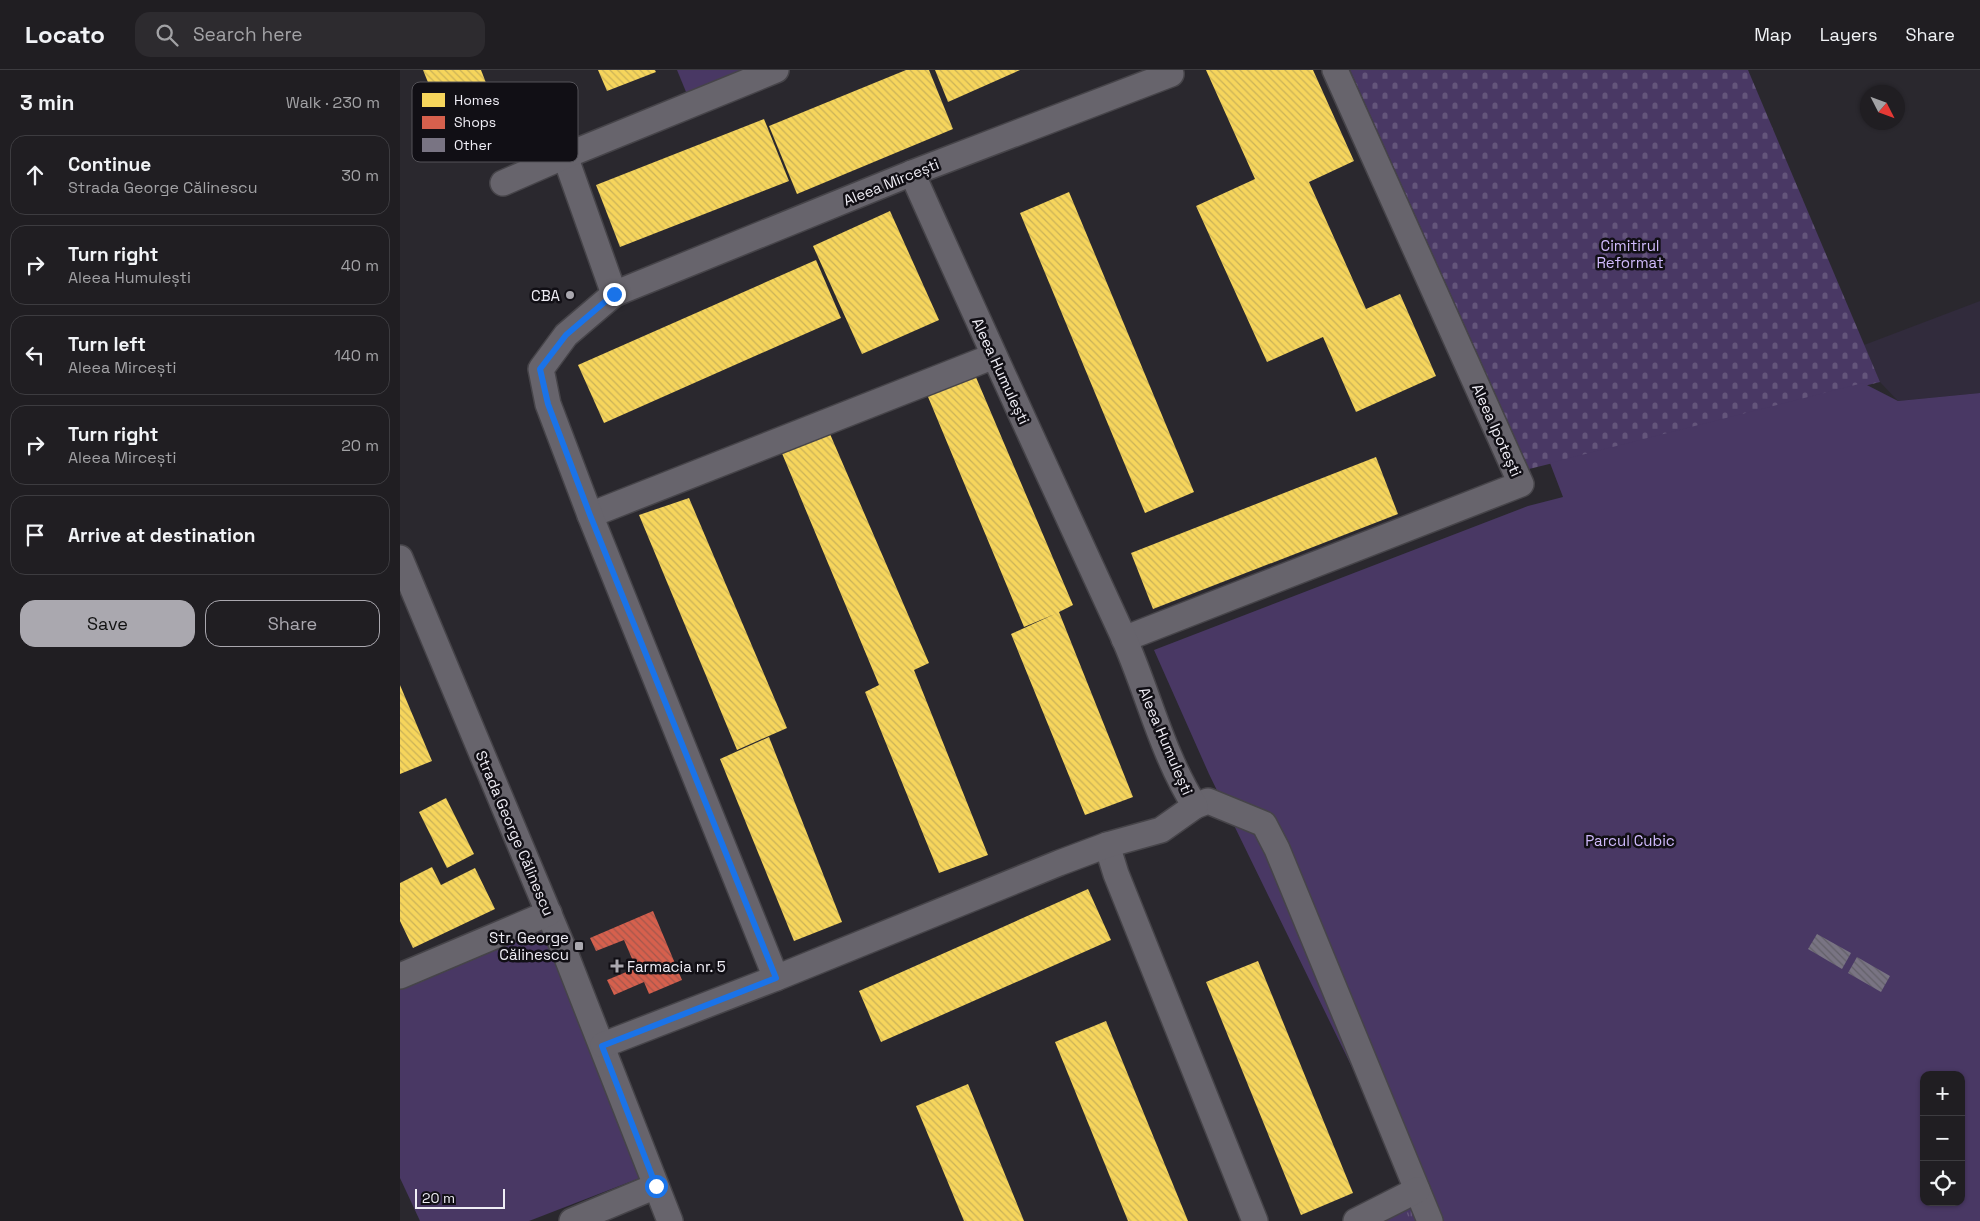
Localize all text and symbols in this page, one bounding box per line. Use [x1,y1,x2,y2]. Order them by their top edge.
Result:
search box [135,12,485,57]
text: Locato [25,19,105,50]
icon: search [153,21,181,49]
text: Search here [193,22,302,47]
text: Map [1754,23,1792,46]
text: Layers [1820,23,1877,46]
text: Share [1905,23,1955,46]
legend [412,82,578,162]
north arrow [1860,85,1905,130]
text: 3 min [20,89,75,116]
text: Homes [454,91,500,109]
text: Walk · 230 m [286,92,380,113]
text: Shops [454,113,496,131]
text: Other [454,136,492,154]
text: Continue [68,152,151,177]
street label: Aleea Mircești [840,154,942,210]
icon: ahead [21,161,49,189]
text: 30 m [341,165,379,186]
text: Strada George Călinescu [68,177,257,198]
park label: Cimitirul Reformat [1596,236,1664,272]
text: Turn right [68,242,158,267]
icon: right [21,251,49,279]
text: 40 m [341,255,379,276]
text: Aleea Humulești [68,267,191,288]
route end [603,283,626,306]
place label: CBA [531,286,561,305]
marker: CBA [564,289,576,301]
street label: Aleea Humulești [968,315,1034,427]
text: Turn left [68,332,146,357]
icon: left [21,341,49,369]
text: 140 m [334,345,379,366]
text: Aleea Mircești [68,357,176,378]
street label: Aleea Ipotești [1468,381,1526,479]
text: Turn right [68,422,158,447]
icon: right [21,431,49,459]
text: 20 m [341,435,379,456]
text: Aleea Mircești [68,447,176,468]
icon: arrive [21,521,49,549]
text: Arrive at destination [68,523,256,548]
button: Save [20,600,195,647]
button: Share [205,600,380,647]
street label: Aleea Humulești [1135,684,1197,798]
street label: Strada George Călinescu [472,748,558,918]
park label: Parcul Cubic [1585,831,1675,850]
place label: Str. George Călinescu [489,928,569,964]
marker: Str. George Călinescu [573,940,585,952]
place label: Farmacia nr. 5 [627,957,726,976]
marker: Farmacia nr. 5 [611,960,623,972]
map controls [1920,1071,1965,1206]
button: + [1920,1071,1965,1116]
button: − [1920,1116,1965,1161]
button: locate [1920,1161,1965,1206]
route start [645,1175,668,1198]
scale bar [415,1186,505,1209]
text: 20 m [422,1189,455,1207]

